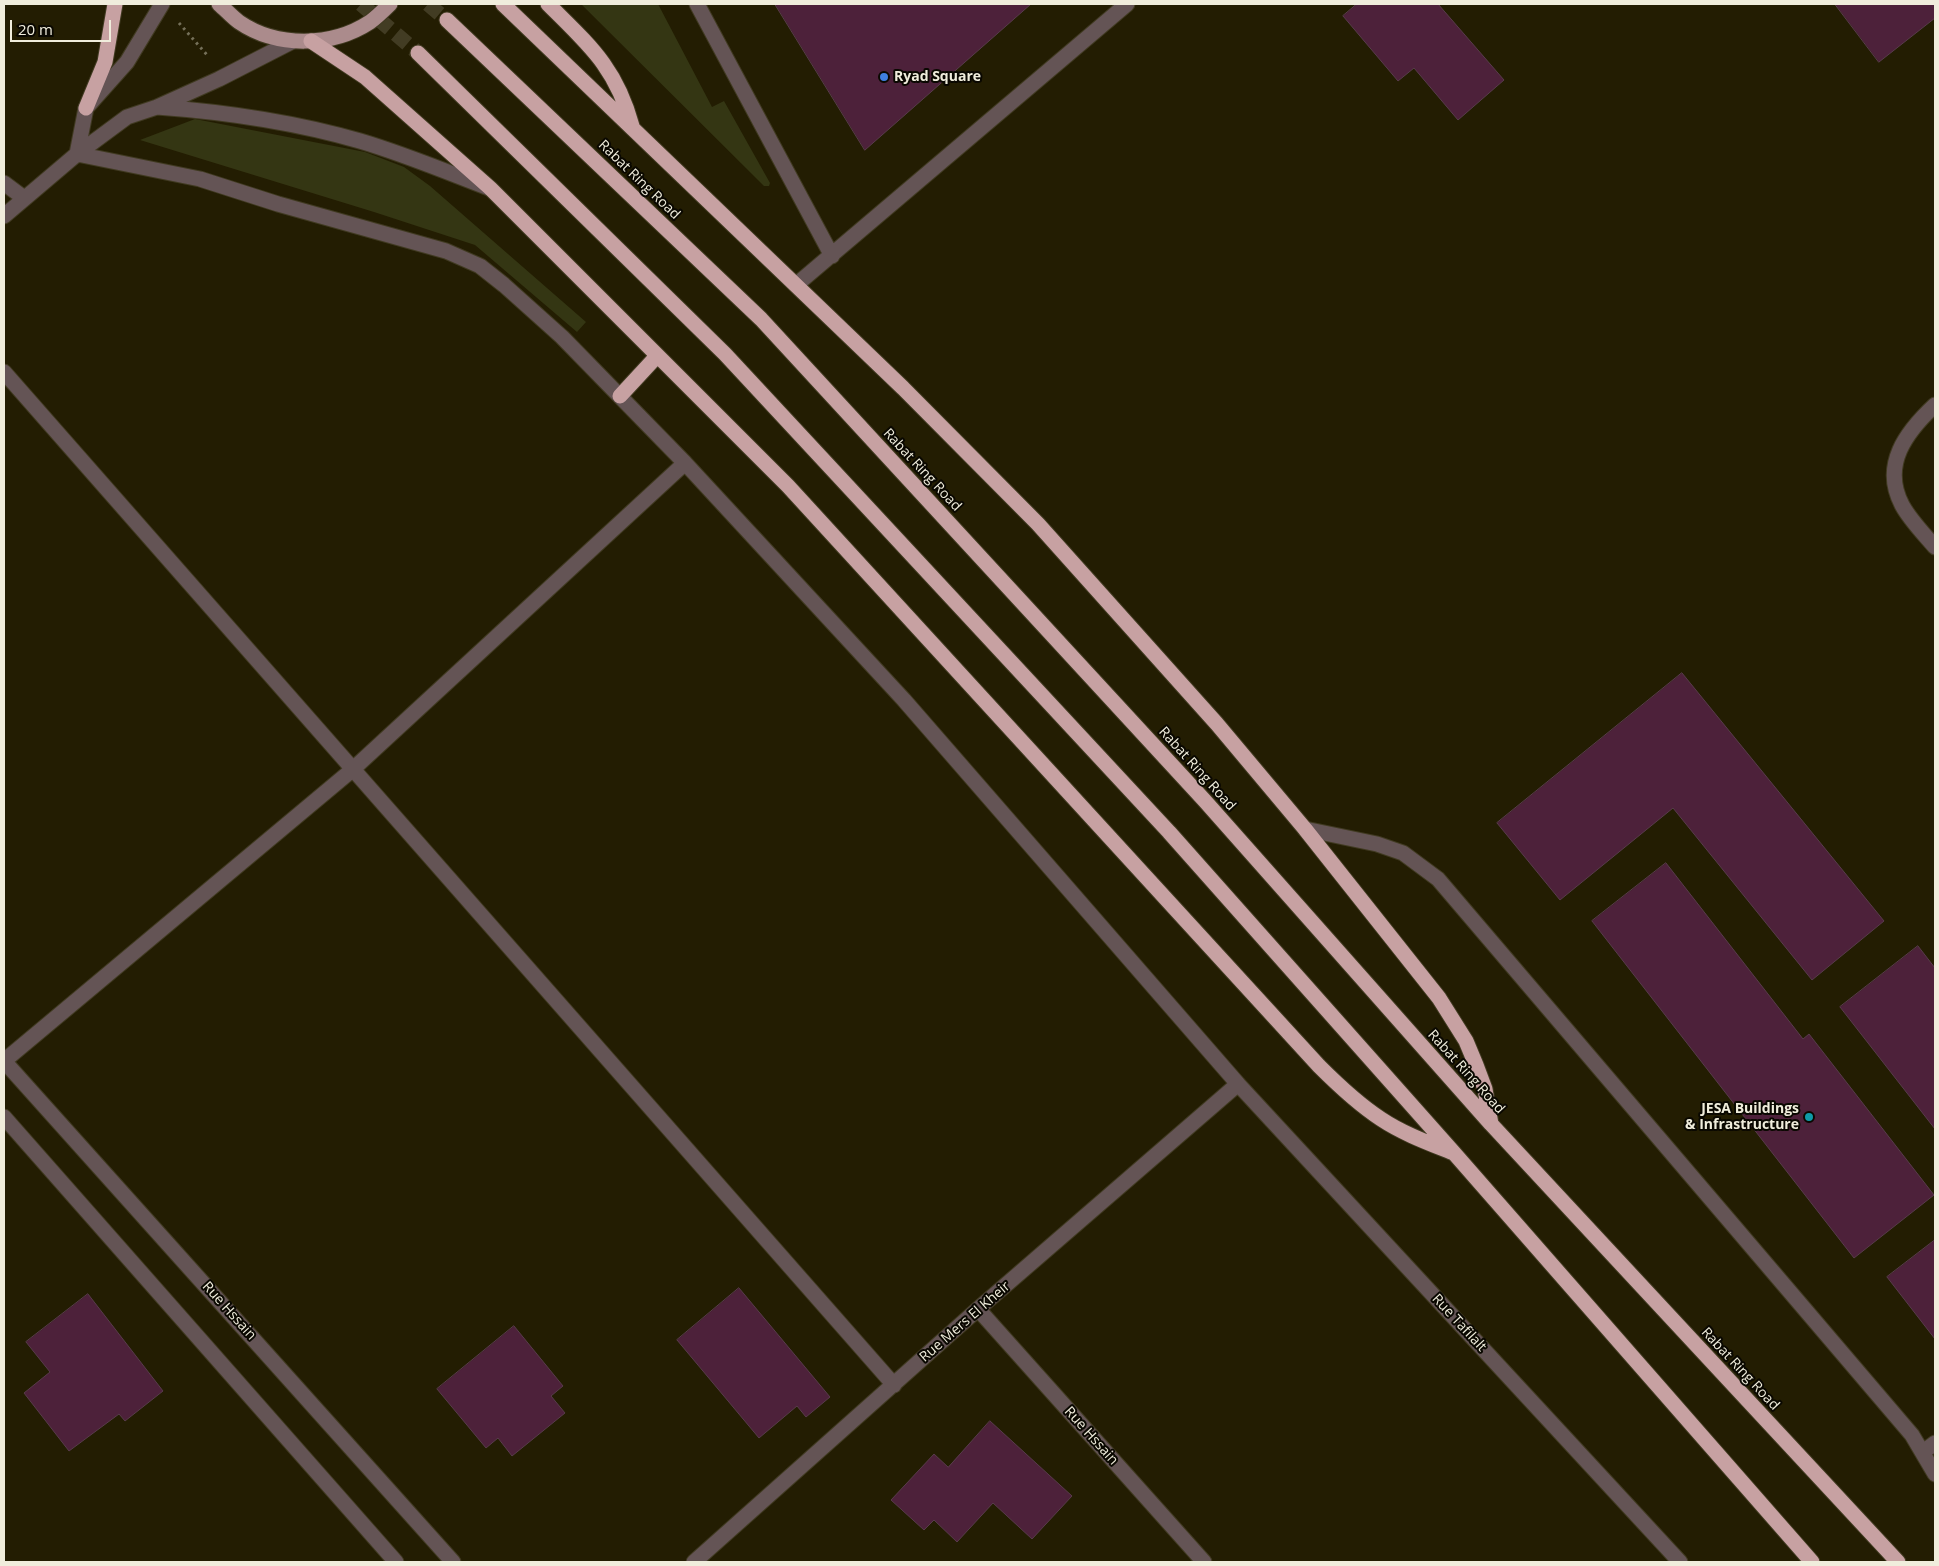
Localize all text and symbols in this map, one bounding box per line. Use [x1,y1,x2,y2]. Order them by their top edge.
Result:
scale bar [12,10,114,42]
text: 20 m [18,19,53,39]
place label: Ryad Square [894,69,981,85]
marker: Ryad Square [878,71,890,83]
street label: Rabat Ring Road [595,137,683,223]
street label: Rabat Ring Road [879,425,965,515]
street label: Rabat Ring Road [1155,724,1239,814]
street label: Rabat Ring Road [1424,1027,1508,1117]
place label: JESA Buildings & Infrastructure [1685,1101,1799,1134]
marker: JESA Buildings & Infrastructure [1803,1111,1815,1123]
street label: Rue Mers El Kheir [916,1278,1014,1366]
street label: Rue Hssain [199,1279,259,1343]
street label: Rue Tafilalt [1428,1291,1490,1355]
street label: Rabat Ring Road [1697,1324,1783,1414]
street label: Rue Hssain [1061,1404,1121,1468]

